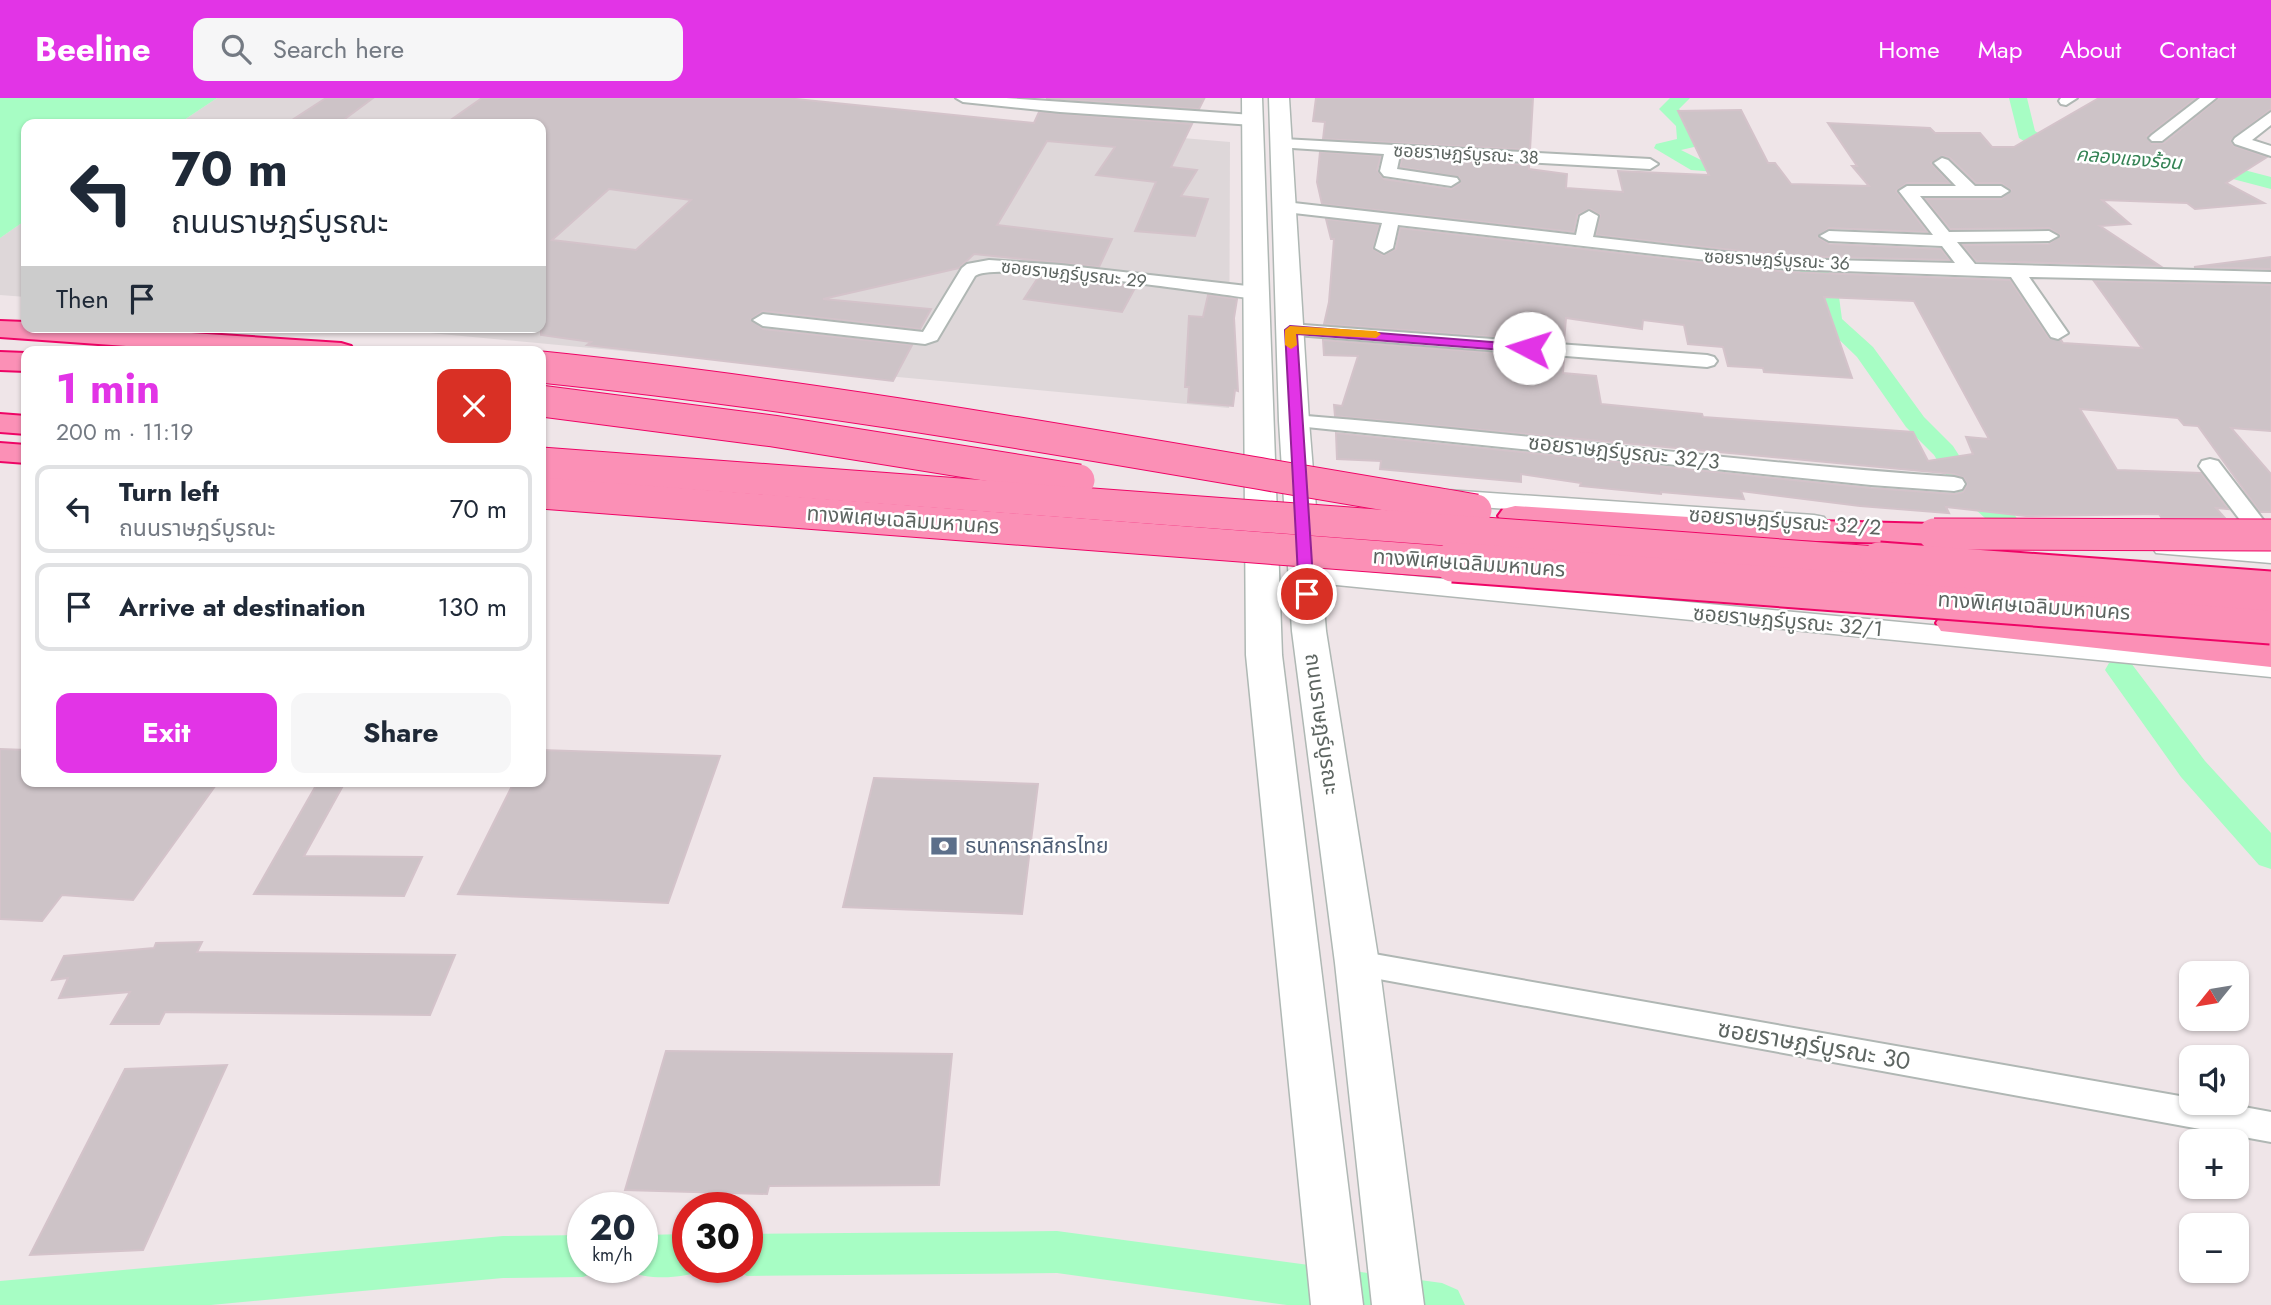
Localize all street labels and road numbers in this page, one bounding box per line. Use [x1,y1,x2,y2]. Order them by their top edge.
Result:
street label: ซอยราษฎร์บูรณะ 38 [1393,137,1539,171]
street label: ซอยราษฎร์บูรณะ 36 [1703,243,1851,277]
street label: ซอยราษฎร์บูรณะ 29 [1000,253,1148,295]
street label: ซอยราษฎร์บูรณะ 32/3 [1527,427,1721,477]
street label: ทางพิเศษเฉลิมมหานคร [806,498,1000,542]
street label: ซอยราษฎร์บูรณะ 32/2 [1688,499,1882,543]
street label: ทางพิเศษเฉลิมมหานคร [1372,541,1566,585]
street label: ทางพิเศษเฉลิมมหานคร [1937,584,2131,628]
street label: ซอยราษฎร์บูรณะ 32/1 [1692,598,1884,644]
street label: ถนนราษฎร์บูรณะ [1297,651,1347,797]
street label: ซอยราษฎร์บูรณะ 30 [1715,1010,1913,1079]

